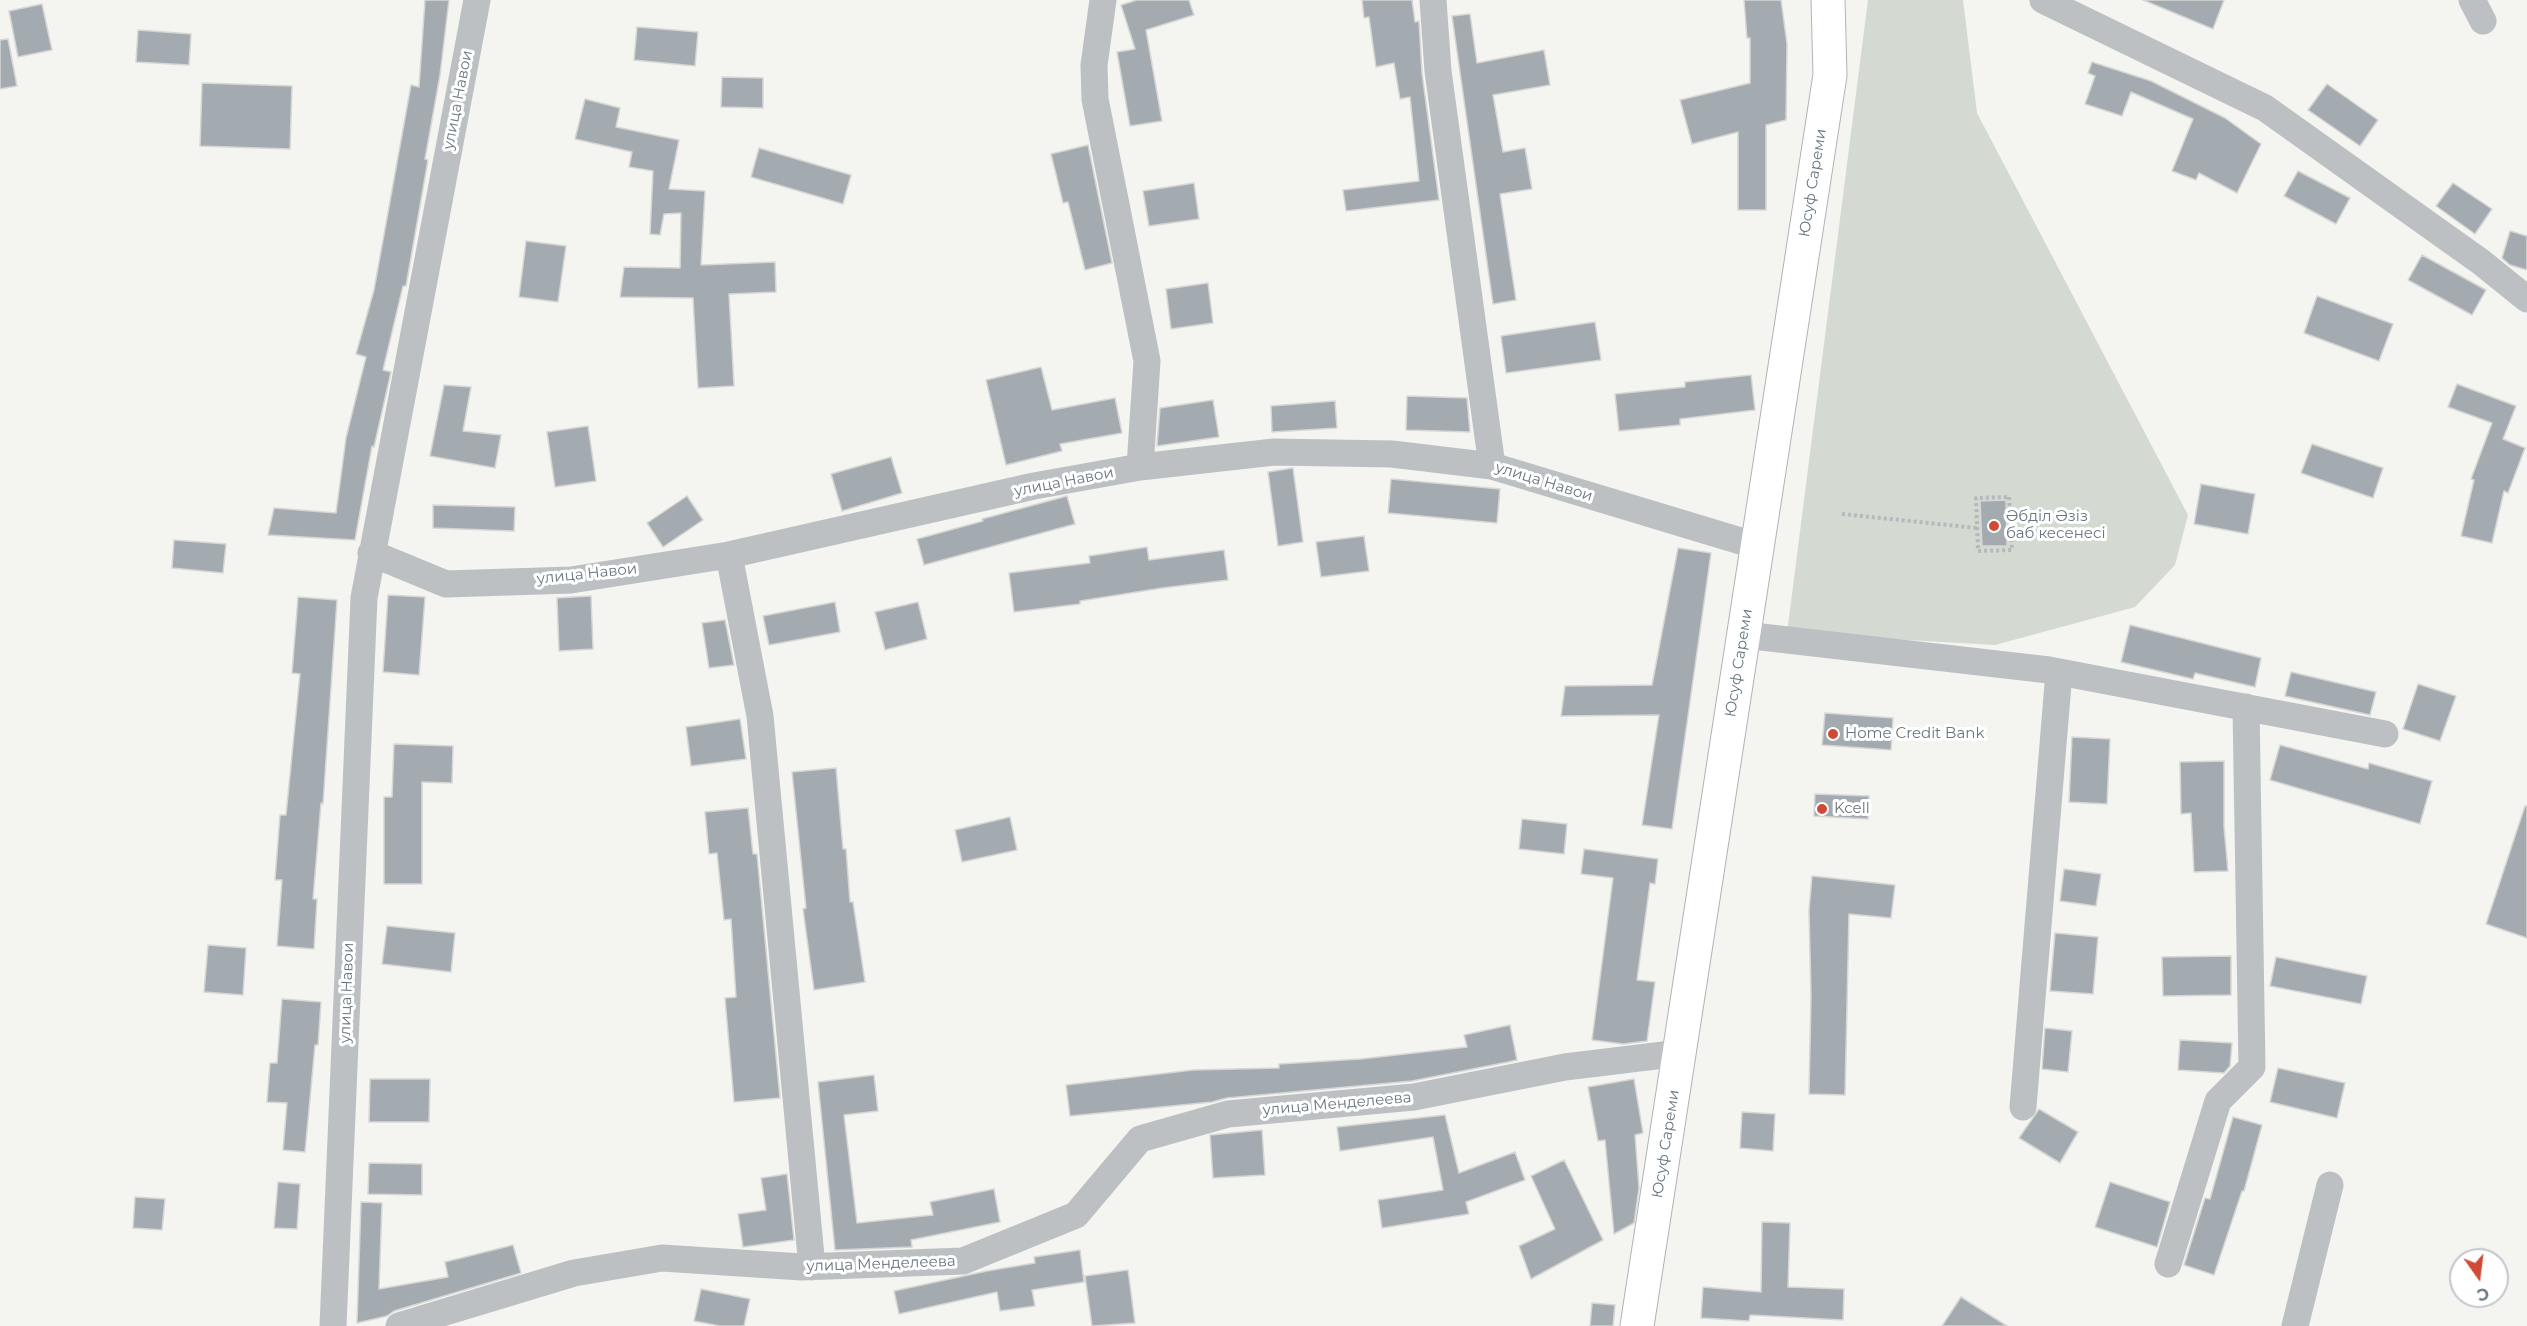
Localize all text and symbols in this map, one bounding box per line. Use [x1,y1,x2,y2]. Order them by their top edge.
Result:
street label: улица Навои [440,49,476,151]
street label: Юсуф Сареми [1796,127,1830,239]
street label: улица Навои [1493,459,1595,505]
street label: улица Навои [1013,464,1115,500]
place label: Әбділ Әзіз баб кесенесі [2006,508,2106,543]
marker: Әбділ Әзіз баб кесенесі [1987,519,2001,533]
street label: улица Навои [536,560,638,588]
street label: Юсуф Сареми [1722,607,1756,719]
place label: Home Credit Bank [1845,725,1984,743]
marker: Home Credit Bank [1826,727,1840,741]
place label: Kcell [1834,800,1870,818]
marker: Kcell [1815,802,1829,816]
street label: улица Навои [336,942,358,1044]
street label: Юсуф Сареми [1649,1088,1683,1200]
street label: улица Менделеева [1262,1089,1412,1119]
north arrow [2449,1248,2509,1308]
street label: улица Менделеева [806,1252,956,1276]
text: С [2475,1283,2491,1305]

